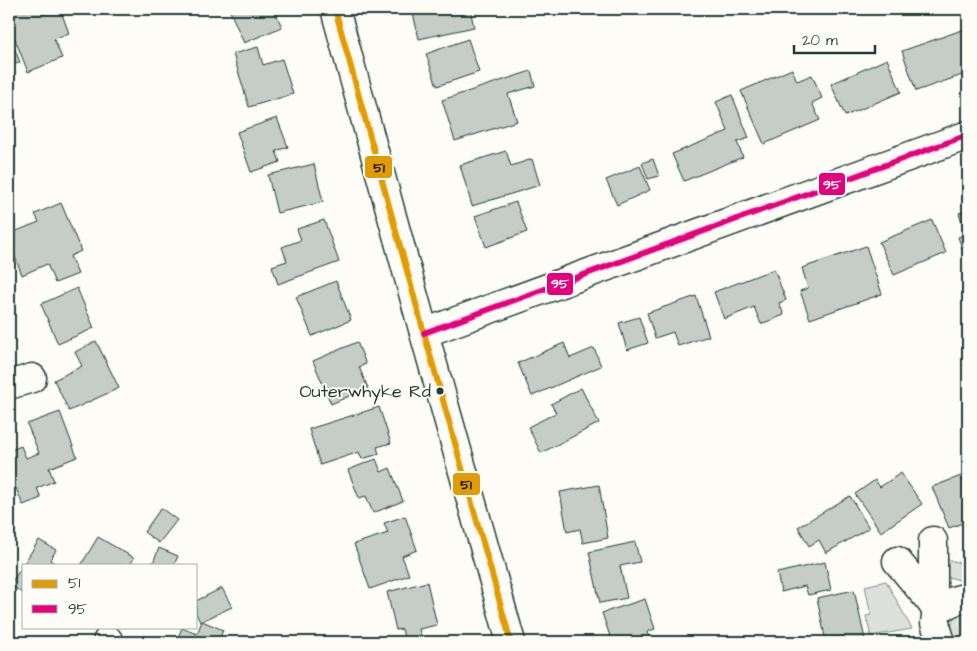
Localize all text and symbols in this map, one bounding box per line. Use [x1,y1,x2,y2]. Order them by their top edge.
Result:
scale bar [794,22,876,54]
text: 20 m [802,30,838,51]
line badge: 51 [364,155,393,179]
text: 51 [373,158,385,178]
line badge: 95 [818,172,846,196]
text: 95 [823,175,842,195]
line badge: 95 [546,272,574,296]
text: 95 [551,274,570,294]
place label: Outerwhyke Rd [299,379,431,405]
marker: Outerwhyke Rd [435,386,445,396]
line badge: 51 [452,472,481,496]
text: 51 [460,475,472,495]
legend [22,564,198,628]
text: 51 [68,573,81,594]
text: 95 [68,599,88,620]

